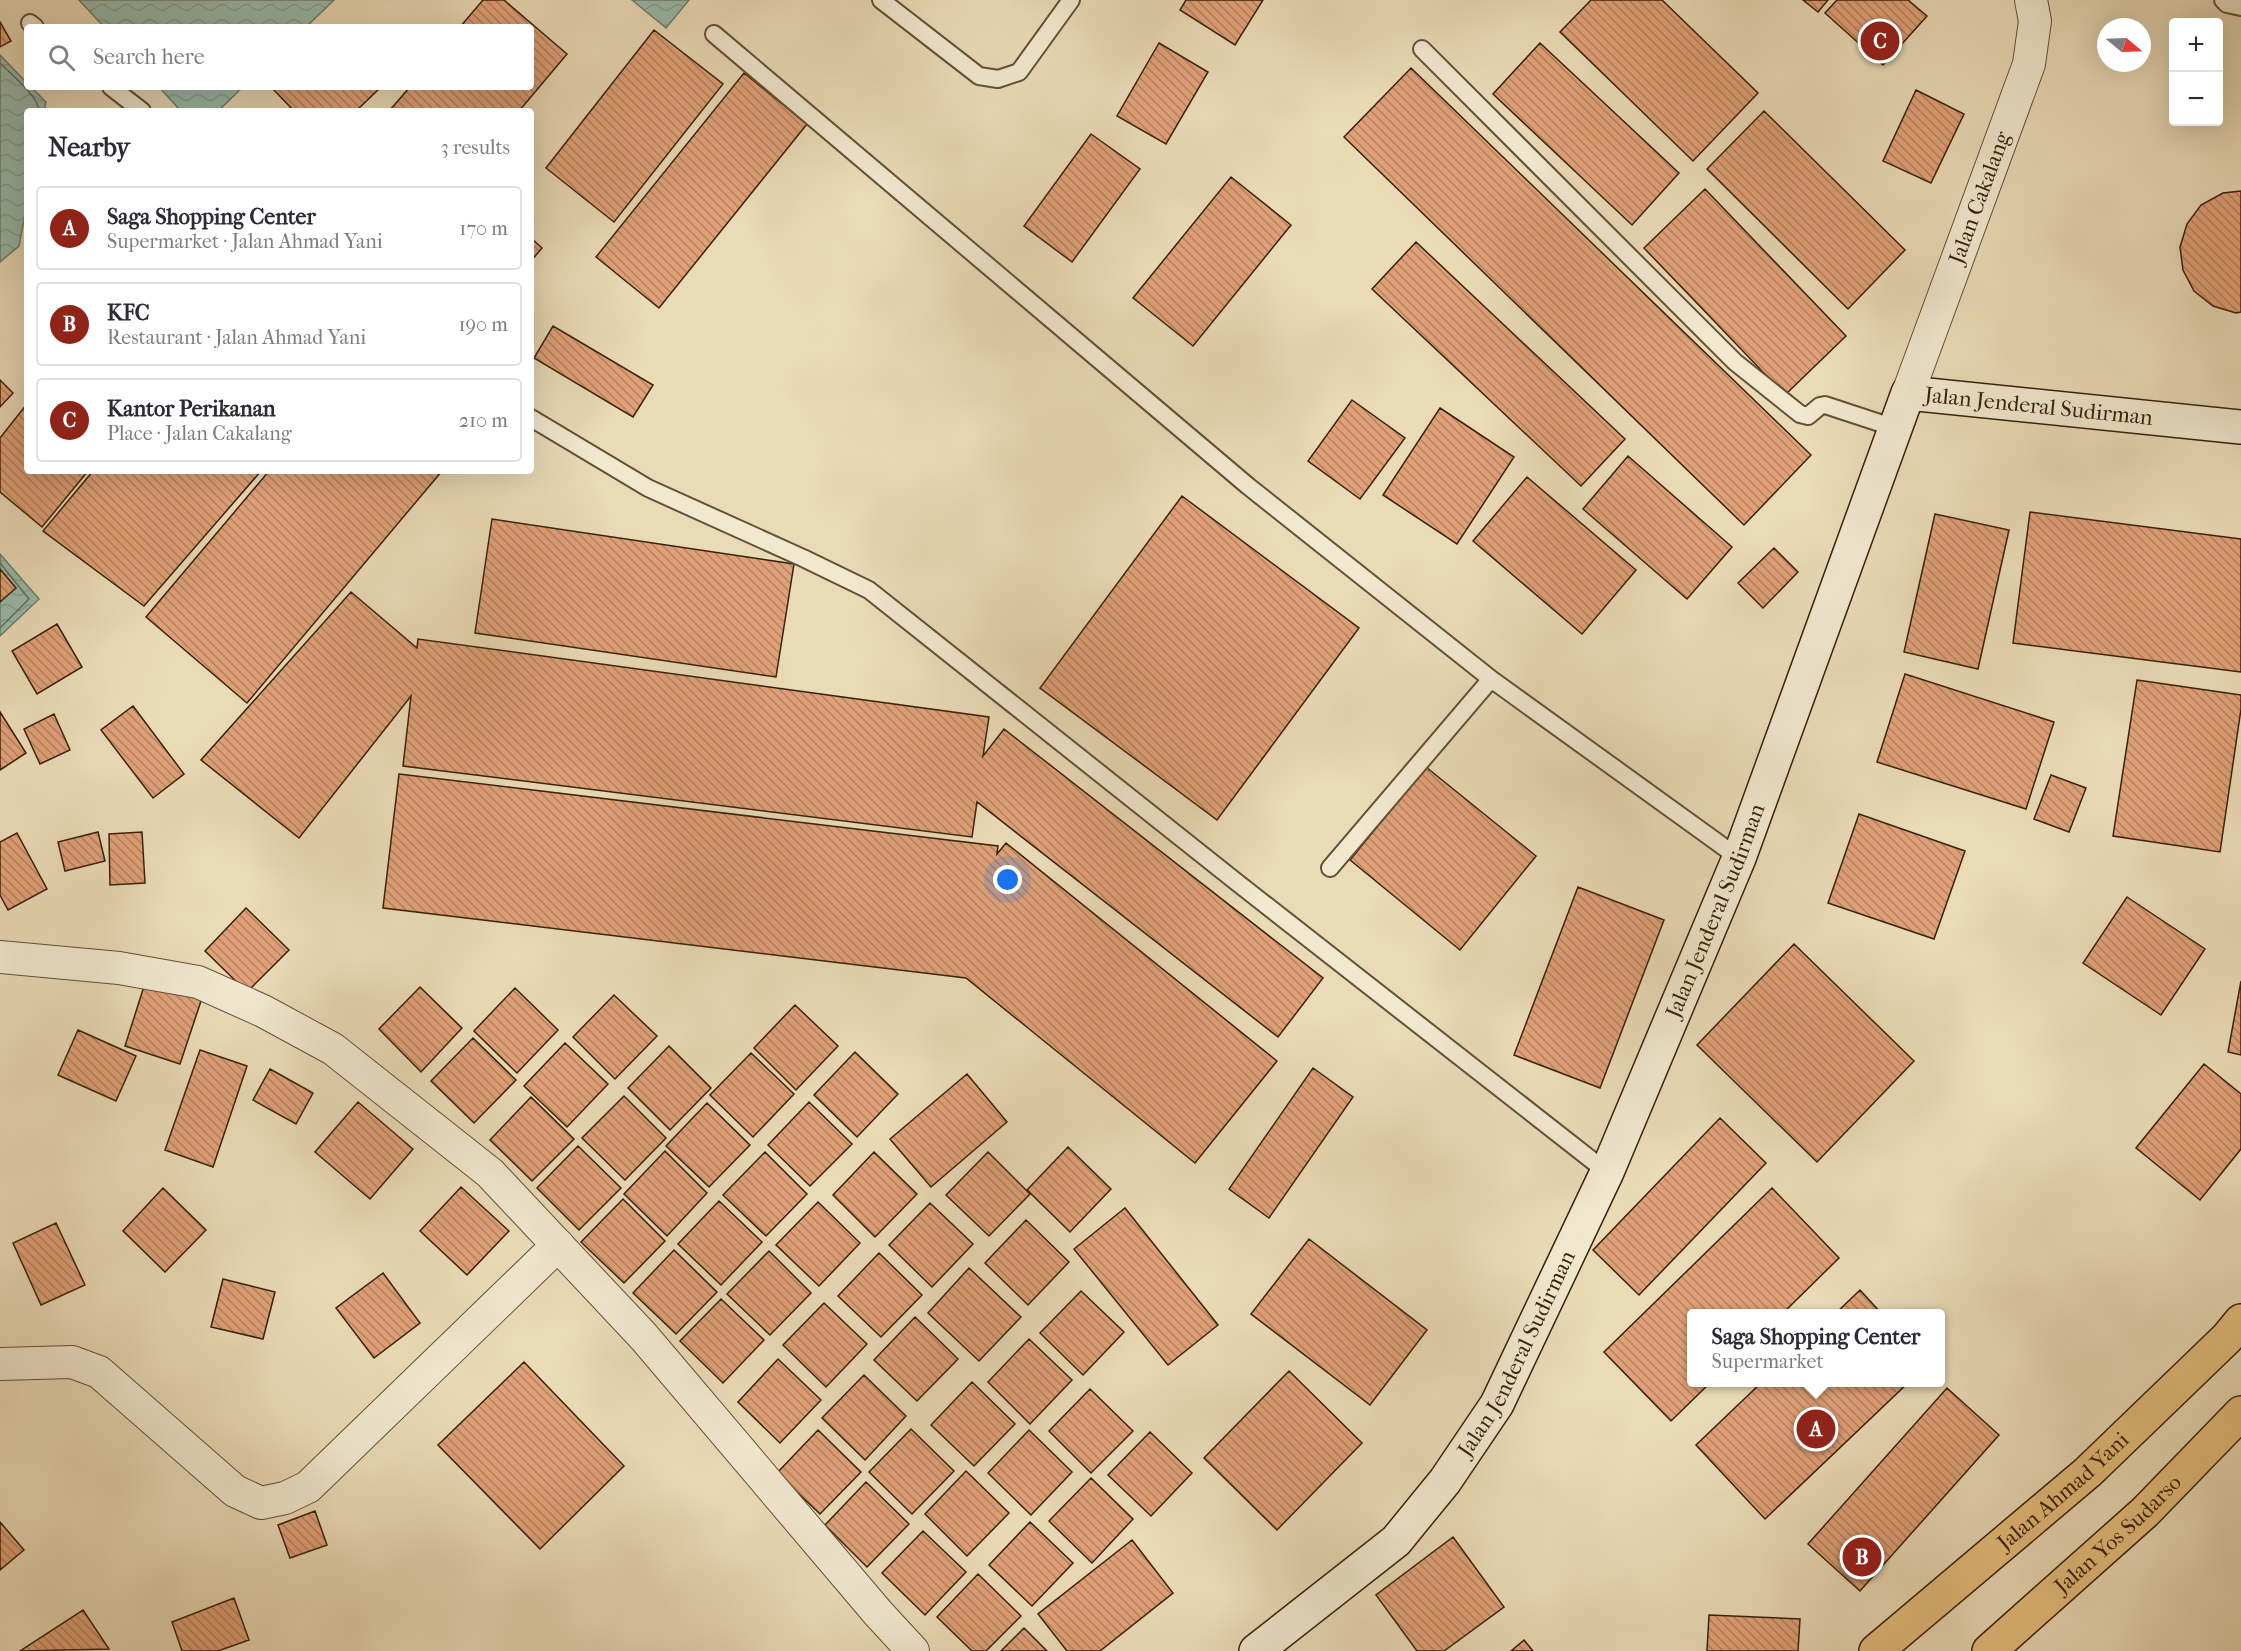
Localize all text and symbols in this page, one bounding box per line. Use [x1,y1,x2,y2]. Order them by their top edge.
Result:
pin: C [1860,18,1900,63]
north arrow [2097,18,2151,72]
map controls [2169,18,2223,126]
button: + [2169,18,2223,72]
search box [24,24,534,90]
icon: search [45,41,78,74]
text: Search here [93,44,205,70]
button: − [2169,72,2223,126]
street label: Jalan Cakalang [1943,128,2016,269]
text: Nearby [48,132,130,163]
text: 3 results [441,136,510,159]
text: Saga Shopping Center [107,204,316,230]
text: A [63,217,76,240]
text: 170 m [459,217,508,240]
text: Supermarket · Jalan Ahmad Yani [107,230,383,253]
text: KFC [107,300,150,326]
text: B [63,313,76,336]
text: 190 m [458,313,508,336]
text: Restaurant · Jalan Ahmad Yani [107,326,366,349]
street label: Jalan Jenderal Sudirman [1921,382,2154,431]
text: Kantor Perikanan [107,396,276,422]
text: C [63,409,76,432]
text: 210 m [459,409,508,432]
text: Place · Jalan Cakalang [107,422,291,445]
street label: Jalan Jenderal Sudirman [1659,800,1771,1024]
your location [993,865,1022,894]
street label: Jalan Jenderal Sudirman [1451,1246,1581,1463]
popup [1687,1309,1945,1387]
text: Saga Shopping Center [1712,1324,1920,1350]
text: Supermarket [1712,1350,1824,1373]
pin: A [1796,1406,1836,1452]
street label: Jalan Ahmad Yani [1991,1426,2135,1557]
street label: Jalan Yos Sudarso [2048,1469,2187,1601]
pin: B [1842,1534,1882,1580]

